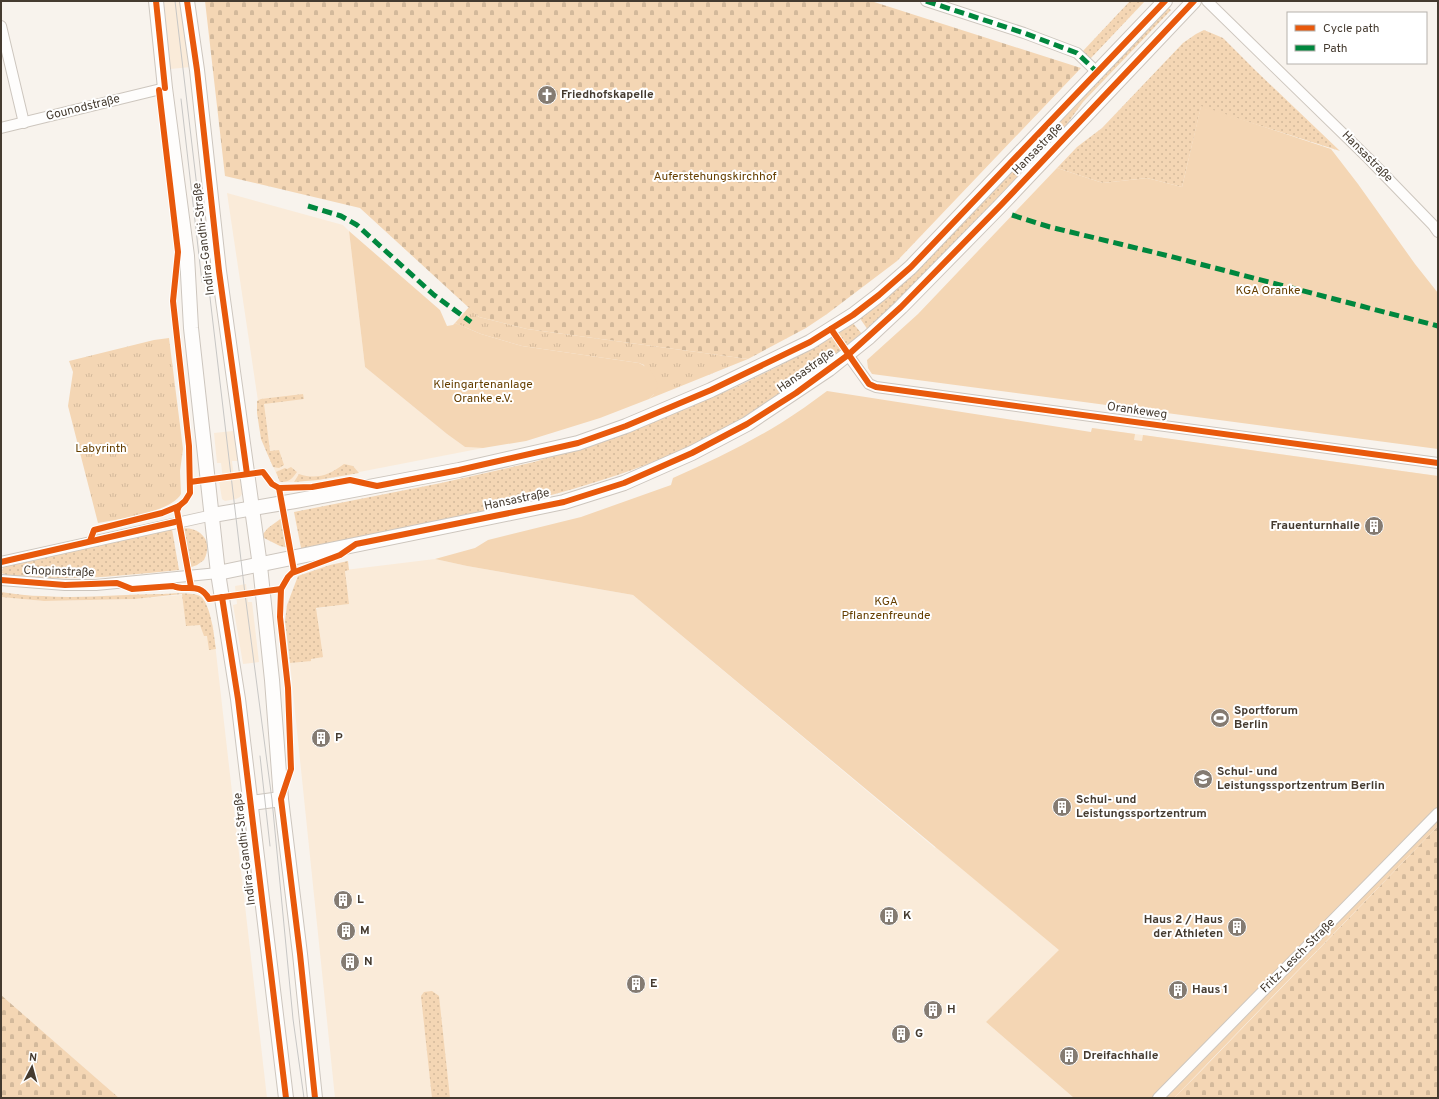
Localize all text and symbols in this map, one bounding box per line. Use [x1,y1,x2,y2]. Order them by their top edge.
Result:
legend [1287,12,1427,64]
text: Cycle path [1323,21,1380,37]
text: Path [1323,41,1348,57]
church icon: Friedhofskapelle [536,84,558,106]
place label: Friedhofskapelle [561,87,654,103]
street label: Gounodstraße [44,91,122,125]
street label: Hansastraße [1009,120,1067,178]
street label: Hansastraße [1338,128,1396,186]
park label: Auferstehungskirchhof [653,169,777,185]
street label: Indira-Gandhi-Straße [189,182,219,296]
park label: KGA Oranke [1236,283,1300,299]
street label: Hansastraße [774,345,838,397]
park label: Kleingartenanlage Oranke e.V. [433,377,533,407]
street label: Orankeweg [1106,399,1168,423]
park label: Labyrinth [75,441,127,457]
street label: Hansastraße [483,485,551,515]
building icon: Frauenturnhalle [1363,515,1385,537]
place label: Frauenturnhalle [1270,518,1360,534]
street label: Chopinstraße [23,563,95,581]
park label: KGA Pflanzenfreunde [841,594,931,624]
place label: Sportforum Berlin [1234,703,1298,733]
sports icon: Sportforum Berlin [1209,707,1231,729]
building icon: P [310,727,332,749]
place label: P [335,730,343,746]
place label: Schul- und Leistungssportzentrum Berlin [1217,764,1385,794]
school or university icon: Schul- und Leistungssportzentrum Berlin [1192,768,1214,790]
street label: Indira-Gandhi-Straße [230,792,260,906]
place label: Schul- und Leistungssportzentrum [1076,792,1207,822]
building icon: Schul- und Leistungssportzentrum [1051,796,1073,818]
building icon: L [332,889,354,911]
place label: L [357,892,364,908]
building icon: K [878,905,900,927]
place label: K [903,908,912,924]
place label: Haus 2 / Haus der Athleten [1144,912,1223,942]
street label: Fritz-Lesch-Straße [1257,915,1339,997]
building icon: Haus 2 / Haus der Athleten [1226,916,1248,938]
building icon: M [335,920,357,942]
place label: M [360,923,370,939]
building icon: N [339,951,361,973]
place label: N [364,954,373,970]
building icon: E [625,973,647,995]
place label: E [650,976,658,992]
building icon: Haus 1 [1167,979,1189,1001]
place label: Haus 1 [1192,982,1228,998]
building icon: H [922,999,944,1021]
place label: H [947,1002,956,1018]
building icon: G [890,1023,912,1045]
place label: G [915,1026,923,1042]
building icon: Dreifachhalle [1058,1045,1080,1067]
north arrow [12,1047,52,1087]
place label: Dreifachhalle [1083,1048,1159,1064]
text: N [28,1051,38,1065]

